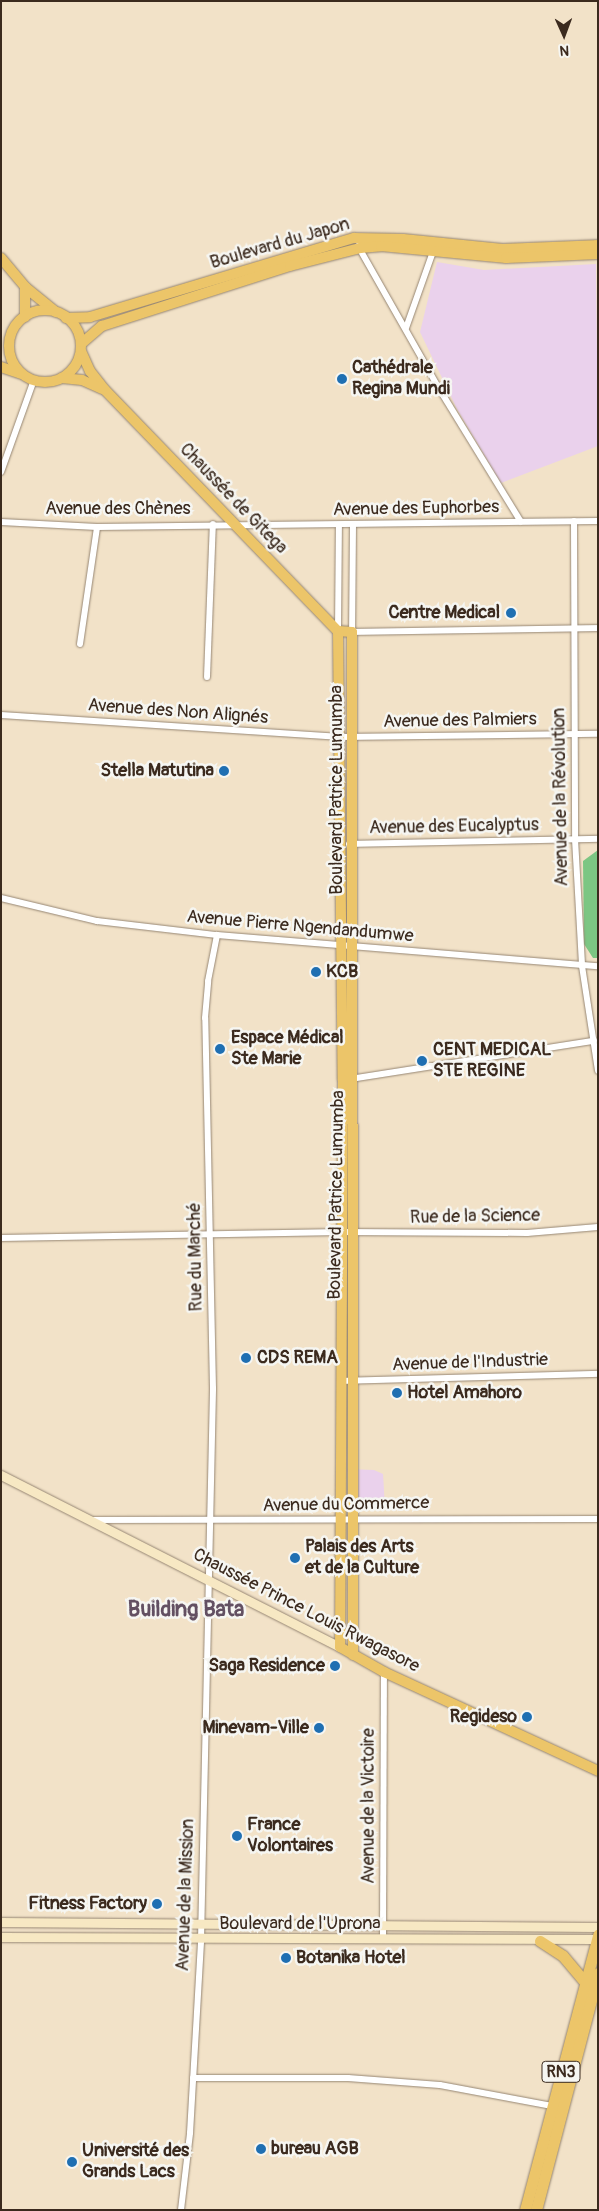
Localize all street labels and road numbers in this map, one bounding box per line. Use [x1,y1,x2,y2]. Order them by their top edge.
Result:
street label: Boulevard du Japon [208,214,352,274]
street label: Chaussée de Gitega [175,439,291,559]
street label: Avenue des Euphorbes [333,497,499,521]
street label: Avenue des Chènes [45,498,191,520]
street label: Boulevard Patrice Lumumba [326,685,348,895]
street label: Avenue des Non Alignés [87,695,269,729]
street label: Avenue de la Révolution [549,707,573,887]
street label: Avenue des Palmiers [383,709,537,733]
street label: Avenue des Eucalyptus [369,815,539,839]
street label: Avenue Pierre Ngendandumwe [186,906,414,948]
street label: Boulevard Patrice Lumumba [324,1090,350,1300]
street label: Rue du Marché [184,1202,208,1312]
street label: Rue de la Science [410,1205,540,1229]
street label: Avenue de l'Industrie [392,1349,548,1377]
street label: Avenue du Commerce [263,1493,429,1517]
street label: Chaussée Prince Louis Rwagasore [189,1544,423,1678]
street label: Avenue de la Victoire [358,1728,380,1884]
street label: Avenue de la Mission [173,1818,199,1972]
street label: Boulevard de l'Uprona [219,1913,381,1935]
road number: RN3 [541,2058,581,2086]

